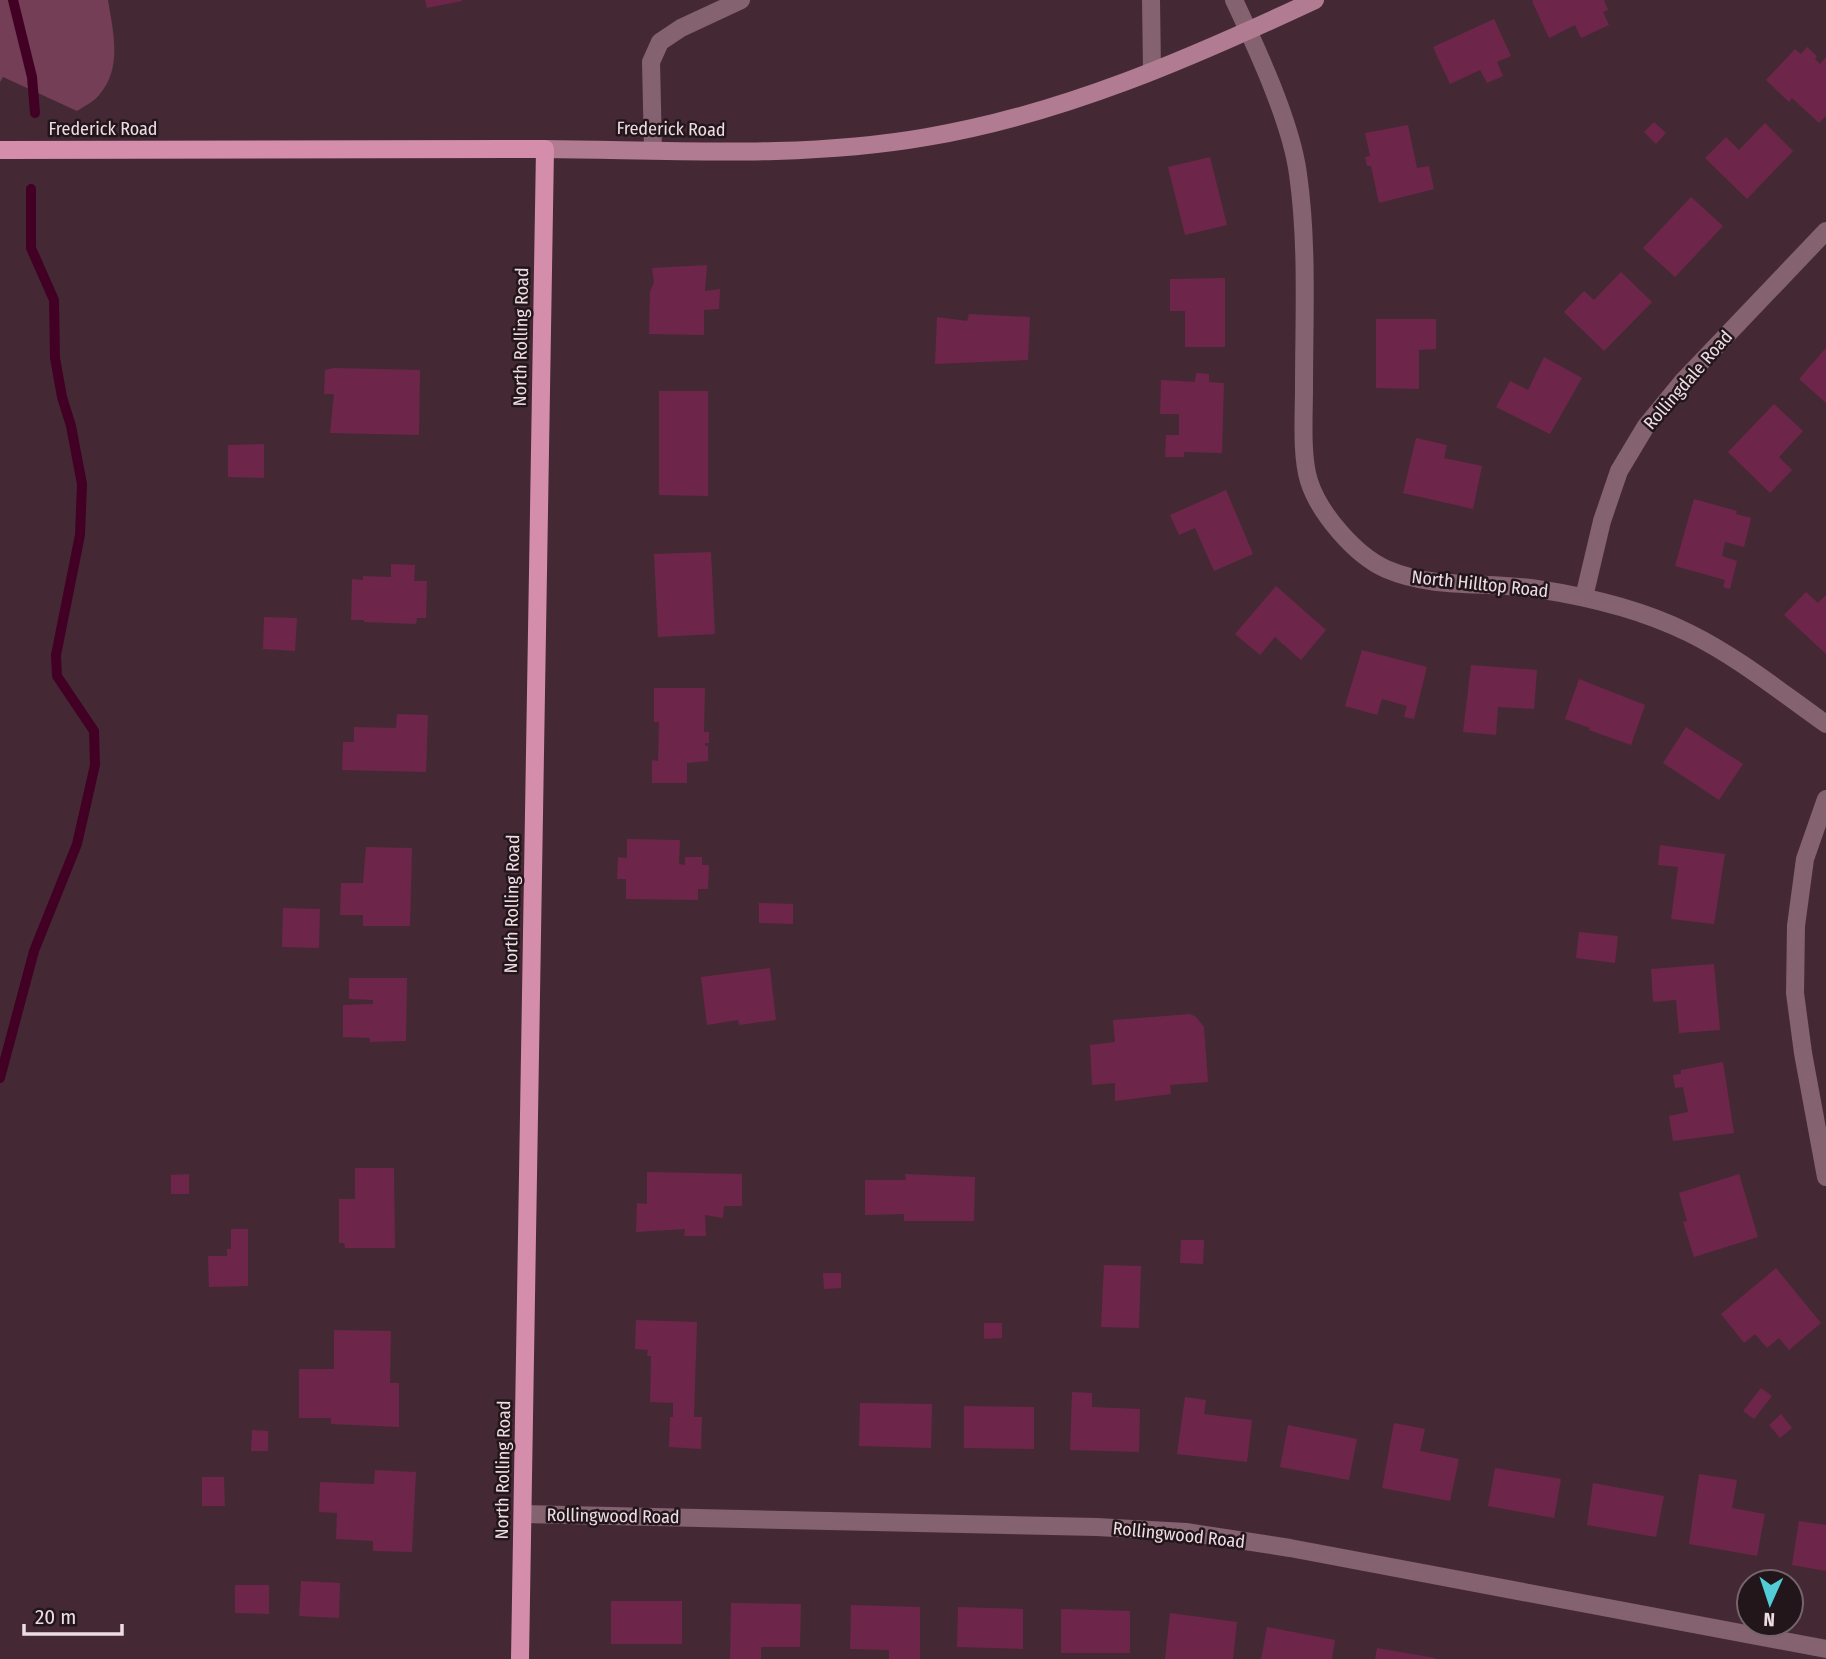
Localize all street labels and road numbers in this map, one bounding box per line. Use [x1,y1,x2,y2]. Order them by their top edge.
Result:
street label: Frederick Road [616,117,726,141]
street label: Frederick Road [49,118,157,140]
street label: North Rolling Road [509,267,533,407]
street label: Rollingdale Road [1639,326,1737,434]
street label: North Hilltop Road [1411,566,1549,602]
street label: North Rolling Road [500,834,524,974]
street label: North Rolling Road [491,1400,515,1540]
street label: Rollingwood Road [546,1504,680,1528]
street label: Rollingwood Road [1112,1517,1246,1553]

